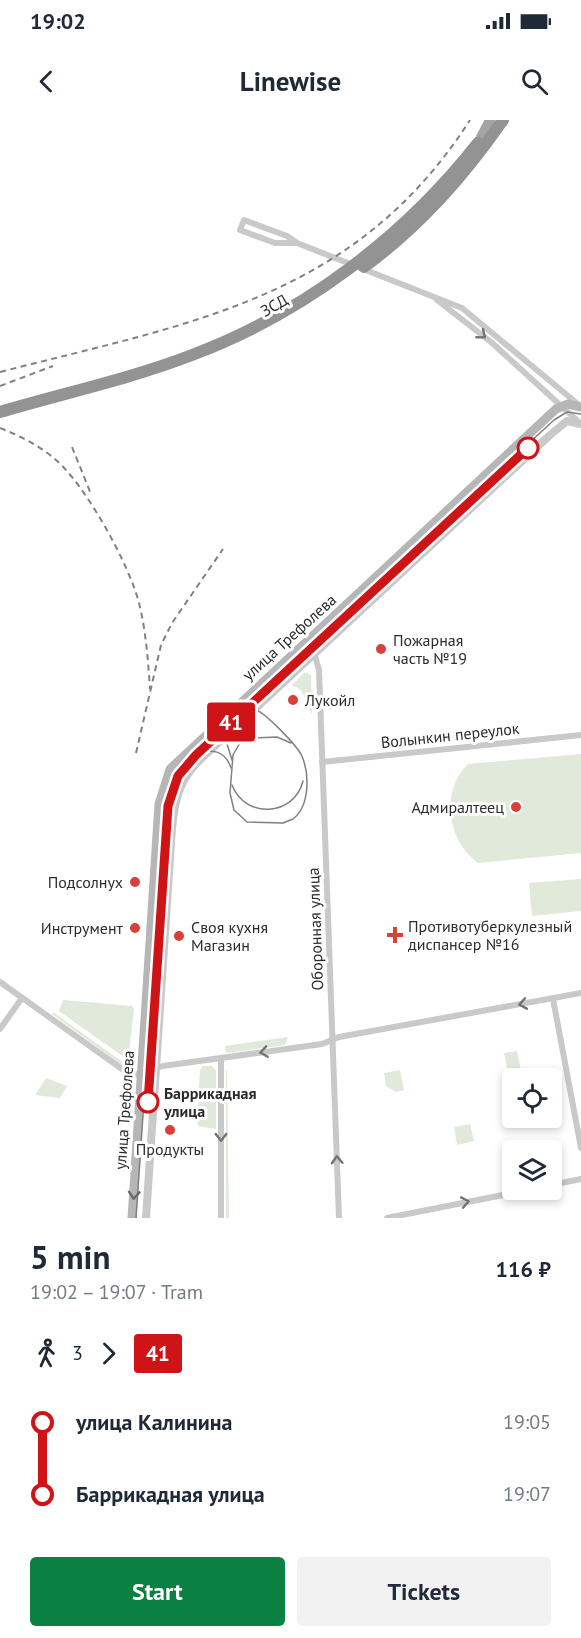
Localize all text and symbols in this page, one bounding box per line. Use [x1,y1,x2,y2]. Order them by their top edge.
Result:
text: 19:02 [30,7,86,35]
text: Linewise [240,64,341,98]
icon: back [30,65,63,98]
icon: search [518,65,551,98]
street label: ЗСД [257,289,291,321]
one-way arrow [476,328,487,339]
unlabelled marker [517,437,539,459]
street label: улица Трефолева [238,590,340,684]
place label: Пожарная часть №19 [393,630,467,668]
marker: Пожарная часть №19 [374,642,388,656]
place label: Лукойл [304,690,355,710]
marker: Лукойл [286,693,300,707]
line badge: 41 [204,702,258,742]
text: 41 [219,709,243,736]
street label: Волынкин переулок [380,718,521,752]
place label: Адмиралтеец [411,797,504,817]
marker: Адмиралтеец [509,800,523,814]
street label: Оборонная улица [303,867,327,991]
place label: Подсолнух [48,872,123,892]
marker: Подсолнух [128,875,142,889]
place label: Противотуберкулезный диспансер №16 [408,916,572,954]
place label: Своя кухня Магазин [191,917,268,955]
place label: Инструмент [41,918,124,938]
marker: Инструмент [128,921,142,935]
marker: Противотуберкулезный диспансер №16 [386,926,404,944]
marker: Своя кухня Магазин [172,929,186,943]
one-way arrow [519,997,529,1010]
one-way arrow [260,1045,269,1057]
street label: улица Трефолева [110,1050,138,1170]
map controls [502,1068,562,1200]
button: locate [502,1068,562,1128]
place label: Баррикадная улица [163,1083,256,1121]
marker: Баррикадная улица [137,1091,159,1113]
marker: Продукты [163,1123,177,1137]
one-way arrow [215,1133,227,1142]
place label: Продукты [136,1139,204,1159]
button: layers [502,1140,562,1200]
one-way arrow [330,1155,343,1164]
one-way arrow [128,1190,141,1199]
one-way arrow [460,1196,470,1209]
text: 5 min [30,1235,111,1278]
text: 116 ₽ [496,1255,551,1283]
text: 19:02 – 19:07 · Tram [30,1279,203,1305]
icon: walk [30,1337,63,1370]
icon: forward [92,1337,125,1370]
text: 3 [72,1340,83,1366]
text: 41 [146,1340,170,1367]
text: улица Калинина [76,1408,232,1436]
text: 19:05 [503,1409,551,1435]
text: Баррикадная улица [76,1480,265,1508]
text: 19:07 [503,1481,551,1507]
button: Start [30,1557,285,1626]
button: Tickets [297,1557,551,1626]

